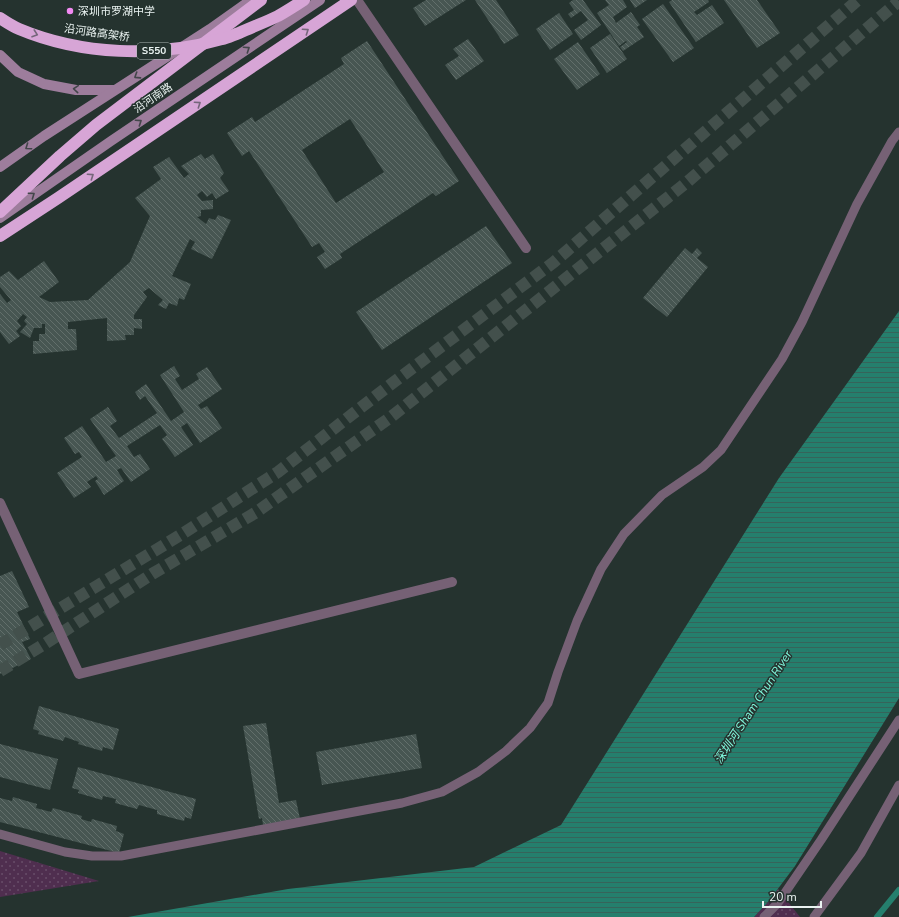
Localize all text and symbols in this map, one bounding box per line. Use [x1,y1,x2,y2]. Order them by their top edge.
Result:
place label: 深圳市罗湖中学 [78,4,155,19]
marker: 深圳市罗湖中学 [65,6,75,16]
street label: 沿河路高架桥 [63,21,131,45]
one-way arrow [302,28,309,36]
one-way arrow [32,30,39,38]
road number: S550 [137,43,171,59]
one-way arrow [243,46,250,54]
one-way arrow [134,71,141,78]
street label: 沿河南路 [131,79,175,117]
one-way arrow [73,85,79,94]
one-way arrow [194,101,201,109]
one-way arrow [135,119,142,127]
one-way arrow [26,142,33,149]
one-way arrow [86,174,93,181]
one-way arrow [28,192,35,200]
water label: 深圳河 Sham Chun River [710,647,796,767]
scale bar [763,883,821,909]
text: 20 m [769,889,797,905]

